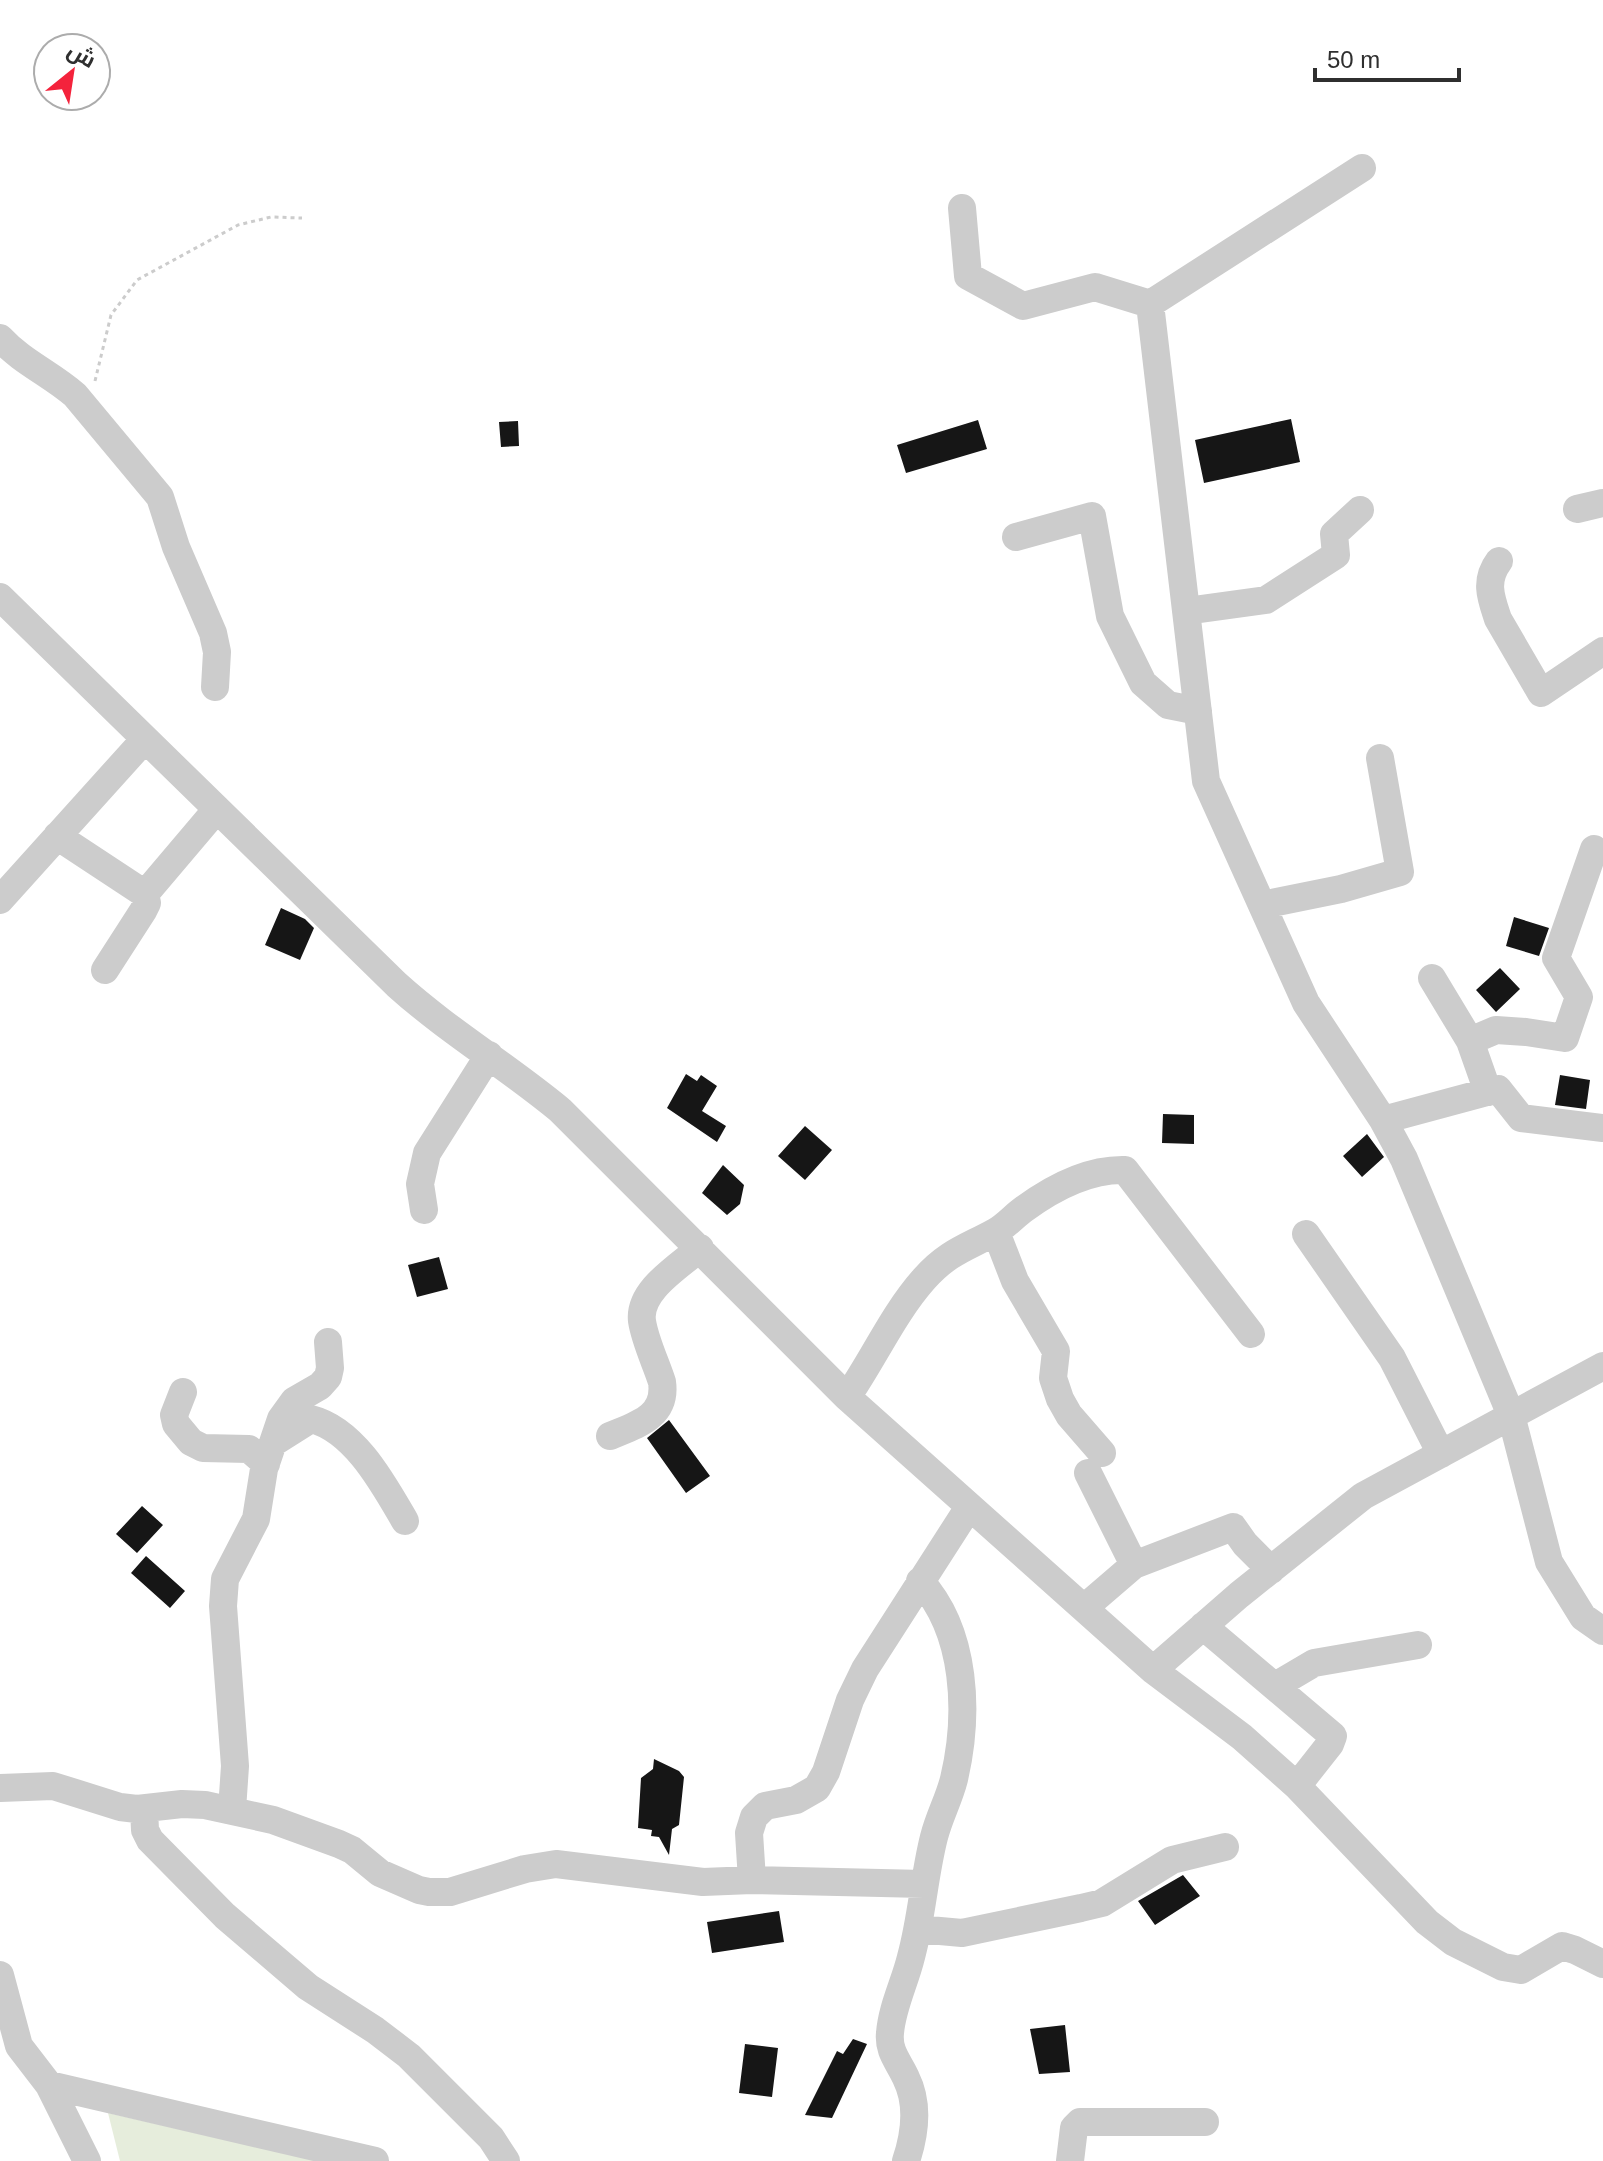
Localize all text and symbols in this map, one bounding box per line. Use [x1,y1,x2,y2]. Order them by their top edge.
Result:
north arrow [32,32,112,112]
scale bar [1315,32,1459,82]
text: ش [63,37,100,74]
text: 50 m [1327,46,1380,73]

